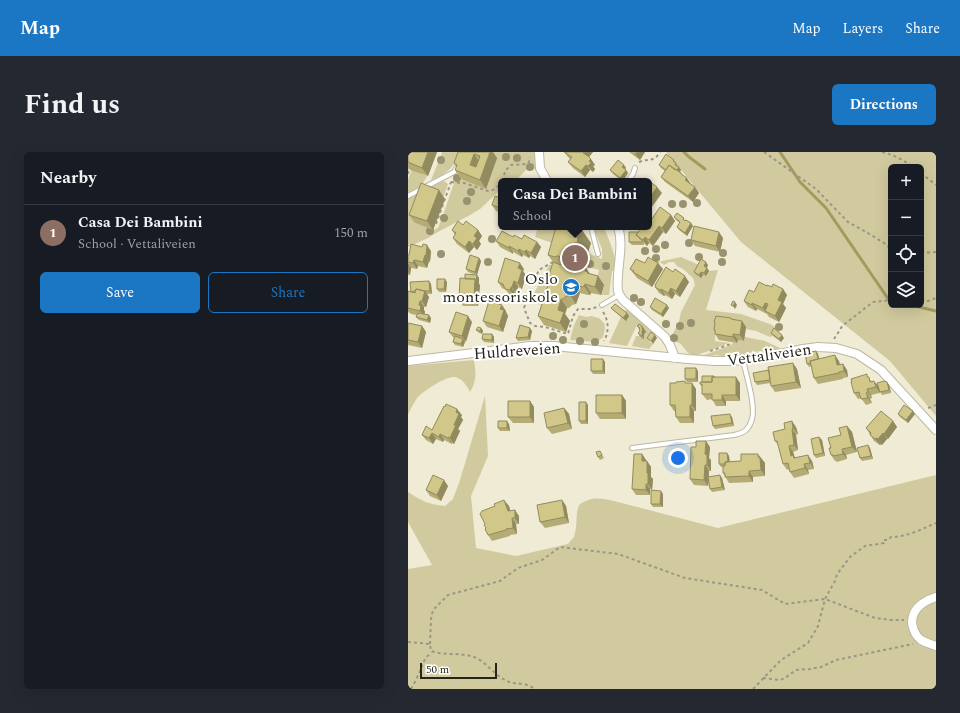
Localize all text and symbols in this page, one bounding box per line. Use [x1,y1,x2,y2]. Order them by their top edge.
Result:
text: Map [20,14,60,43]
text: Map [792,18,821,39]
text: Layers [843,18,883,39]
text: Share [905,18,940,39]
text: Find us [24,83,120,126]
button: Directions [832,84,936,125]
map controls [888,164,924,308]
button: + [888,164,924,200]
text: Nearby [40,165,96,191]
popup [498,178,652,230]
text: Casa Dei Bambini [513,183,637,206]
button: − [888,200,924,236]
text: School [513,206,552,226]
text: Casa Dei Bambini [78,211,203,234]
text: 1 [49,223,57,243]
text: 150 m [334,223,368,243]
text: School · Vettaliveien [78,234,196,254]
button: locate [888,236,924,272]
pin: 1 [562,243,588,273]
place label: Oslo montessoriskole [443,267,558,309]
button: Save [40,272,200,313]
button: Share [208,272,368,313]
button: layers [888,272,924,308]
school or university icon: Oslo montessoriskole [561,277,581,297]
street label: Huldreveien [473,336,561,366]
street label: Vettaliveien [725,337,813,373]
your location [668,448,688,468]
scale bar [420,661,497,680]
text: 50 m [426,661,449,678]

